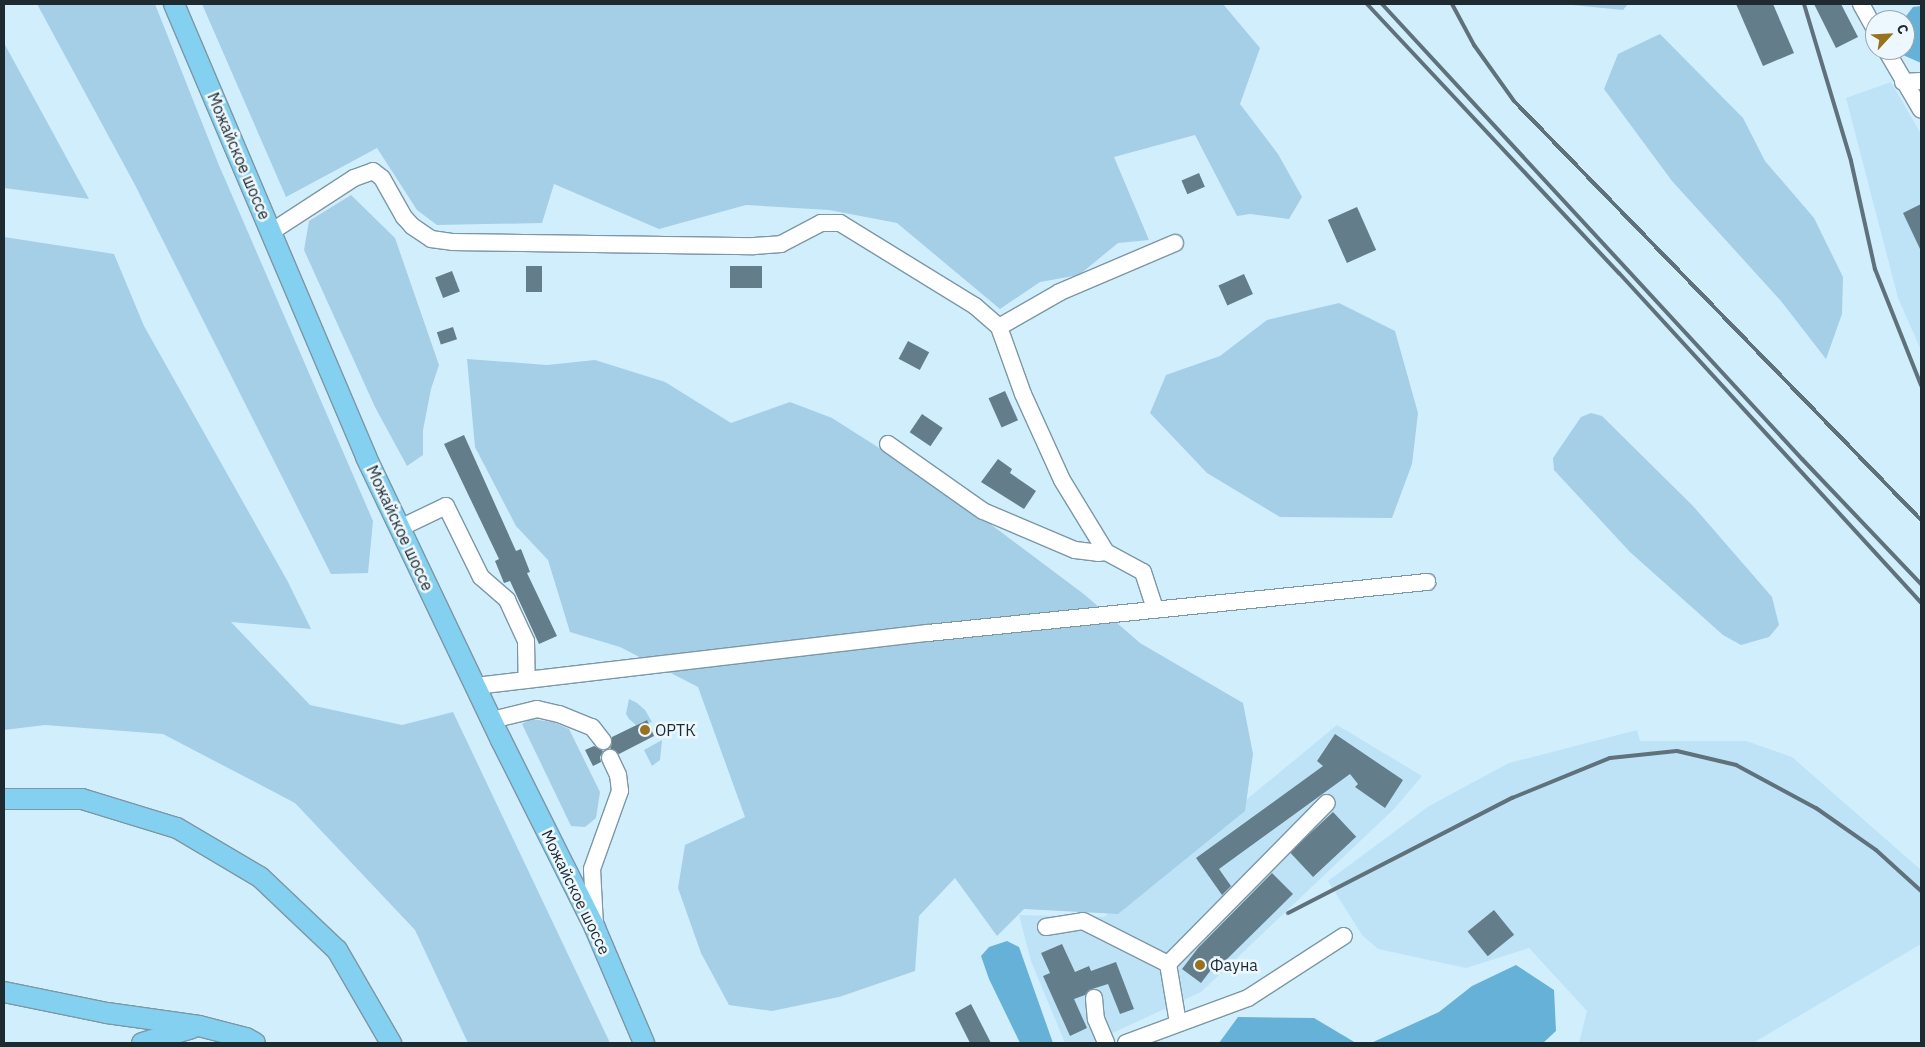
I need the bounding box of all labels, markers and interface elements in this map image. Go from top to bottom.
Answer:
north arrow [1865,10,1915,60]
text: С [1893,21,1913,37]
street label: Можайское шоссе [204,90,274,222]
street label: Можайское шоссе [362,462,438,594]
place label: ОРТК [655,720,696,740]
marker: ОРТК [639,724,651,736]
street label: Можайское шоссе [537,827,615,957]
place label: Фауна [1210,955,1258,975]
marker: Фауна [1194,959,1206,971]

